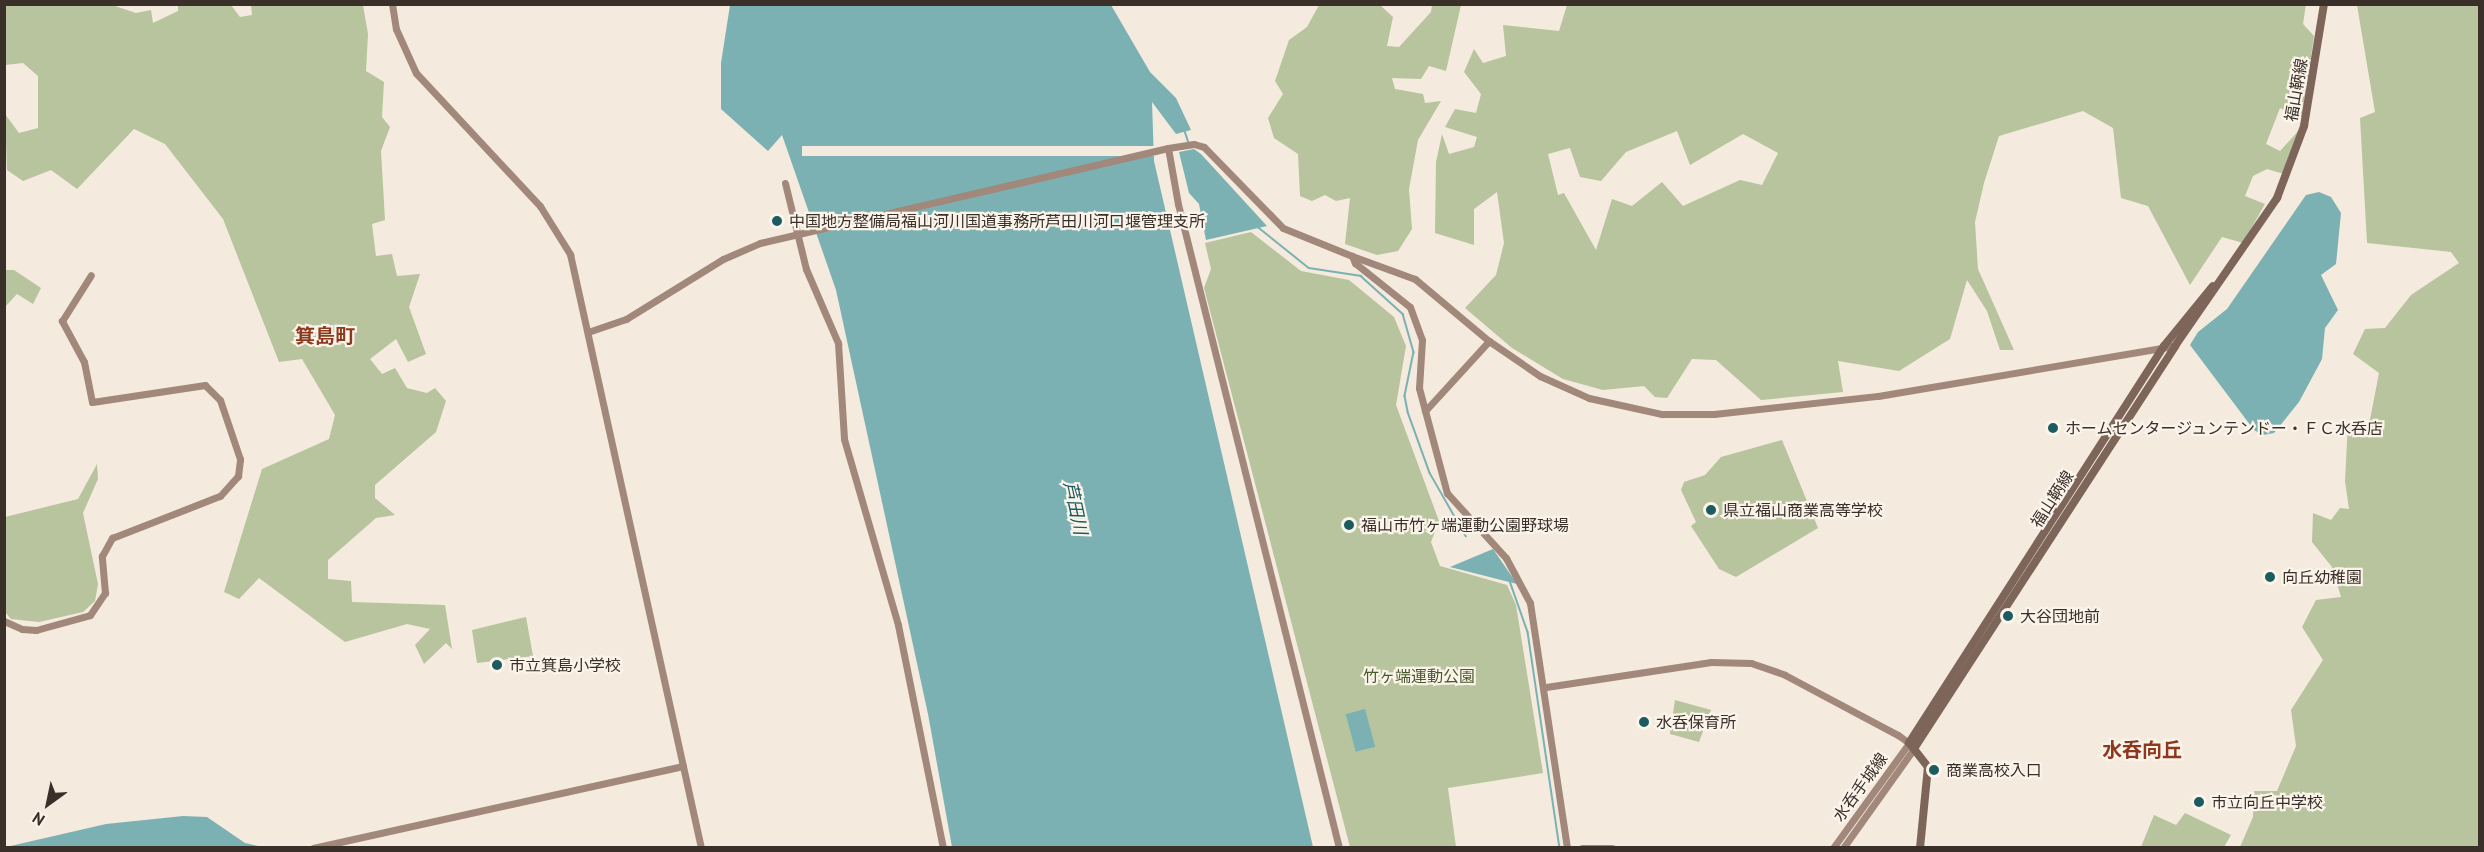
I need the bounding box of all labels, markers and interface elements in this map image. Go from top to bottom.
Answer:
street label: 福山鞆線 [2281,57,2311,123]
place label: 中国地方整備局福山河川国道事務所芦田川河口堰管理支所 [789,211,1205,231]
marker: 中国地方整備局福山河川国道事務所芦田川河口堰管理支所 [770,214,784,228]
district label: 箕島町 [295,324,355,348]
place label: ホームセンタージュンテンドー・ＦＣ水呑店 [2065,418,2385,438]
marker: ホームセンタージュンテンドー・ＦＣ水呑店 [2046,421,2060,435]
street label: 福山鞆線 [2027,467,2077,531]
water label: 芦田川 [1059,479,1091,537]
place label: 県立福山商業高等学校 [1723,500,1883,520]
marker: 県立福山商業高等学校 [1704,503,1718,517]
place label: 福山市竹ヶ端運動公園野球場 [1361,515,1569,535]
marker: 福山市竹ヶ端運動公園野球場 [1342,518,1356,532]
place label: 向丘幼稚園 [2282,567,2362,587]
marker: 向丘幼稚園 [2263,570,2277,584]
place label: 大谷団地前 [2020,606,2100,626]
marker: 大谷団地前 [2001,609,2015,623]
place label: 市立箕島小学校 [509,655,621,675]
marker: 市立箕島小学校 [490,658,504,672]
park label: 竹ヶ端運動公園 [1363,666,1475,686]
place label: 水呑保育所 [1656,712,1736,732]
marker: 水呑保育所 [1637,715,1651,729]
district label: 水呑向丘 [2102,738,2182,762]
street label: 水呑手城線 [1829,749,1891,825]
place label: 商業高校入口 [1946,760,2042,780]
marker: 商業高校入口 [1927,763,1941,777]
north arrow [18,774,78,834]
place label: 市立向丘中学校 [2211,792,2323,812]
marker: 市立向丘中学校 [2192,795,2206,809]
text: N [28,808,48,830]

